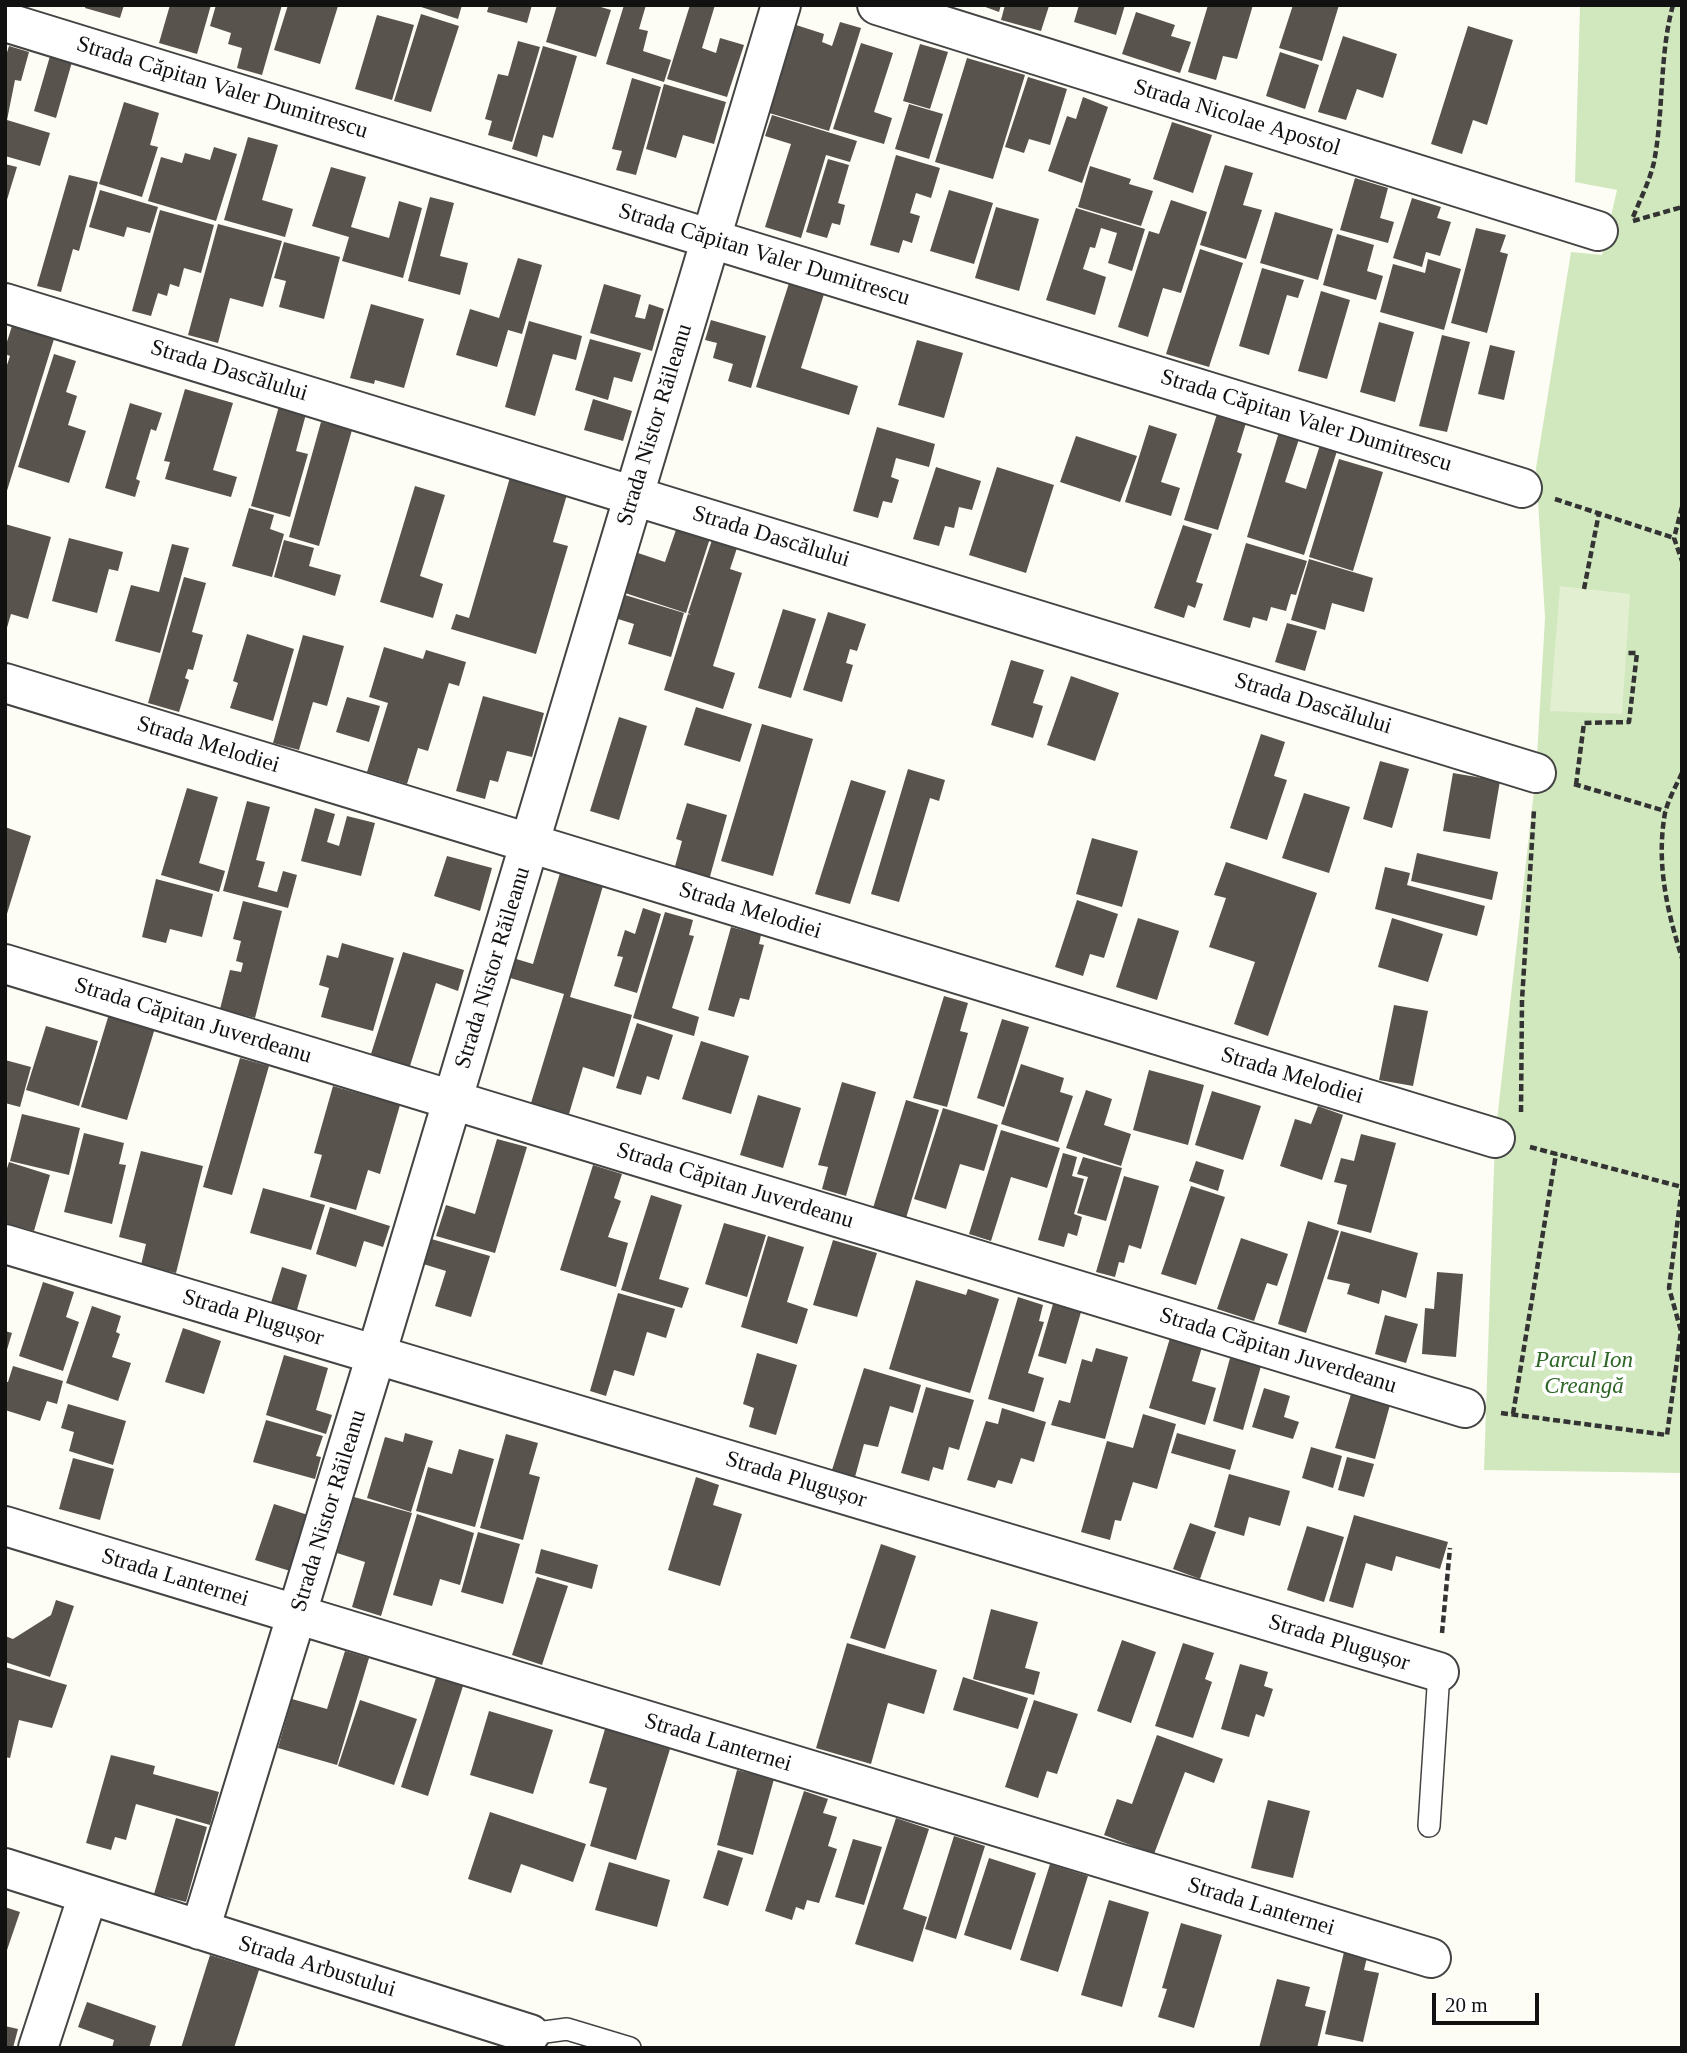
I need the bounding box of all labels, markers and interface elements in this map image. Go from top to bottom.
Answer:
street label: Strada Căpitan Valer Dumitrescu [73,30,371,146]
street label: Strada Nicolae Apostol [1130,73,1344,163]
street label: Strada Căpitan Valer Dumitrescu [615,197,913,313]
street label: Strada Nistor Răileanu [611,321,699,529]
street label: Strada Dascălului [147,334,311,408]
street label: Strada Căpitan Valer Dumitrescu [1157,363,1455,479]
street label: Strada Dascălului [689,500,853,574]
street label: Strada Dascălului [1231,667,1395,741]
street label: Strada Melodiei [133,710,283,780]
street label: Strada Nistor Răileanu [449,864,537,1072]
street label: Strada Melodiei [675,876,825,946]
street label: Strada Căpitan Juverdeanu [71,972,315,1070]
street label: Strada Melodiei [1217,1041,1367,1111]
street label: Strada Căpitan Juverdeanu [613,1137,857,1235]
street label: Strada Plugușor [179,1283,327,1353]
street label: Strada Căpitan Juverdeanu [1156,1302,1400,1400]
park label: Parcul Ion Creangă [1535,1347,1633,1401]
street label: Strada Nistor Răileanu [285,1407,373,1615]
street label: Strada Plugușor [722,1445,870,1515]
street label: Strada Lanternei [98,1542,252,1614]
street label: Strada Plugușor [1265,1608,1413,1678]
street label: Strada Lanternei [641,1707,795,1779]
street label: Strada Lanternei [1184,1871,1338,1943]
street label: Strada Arbustului [235,1930,399,2004]
scale bar [1435,1980,1542,2024]
text: 20 m [1445,1993,1488,2017]

